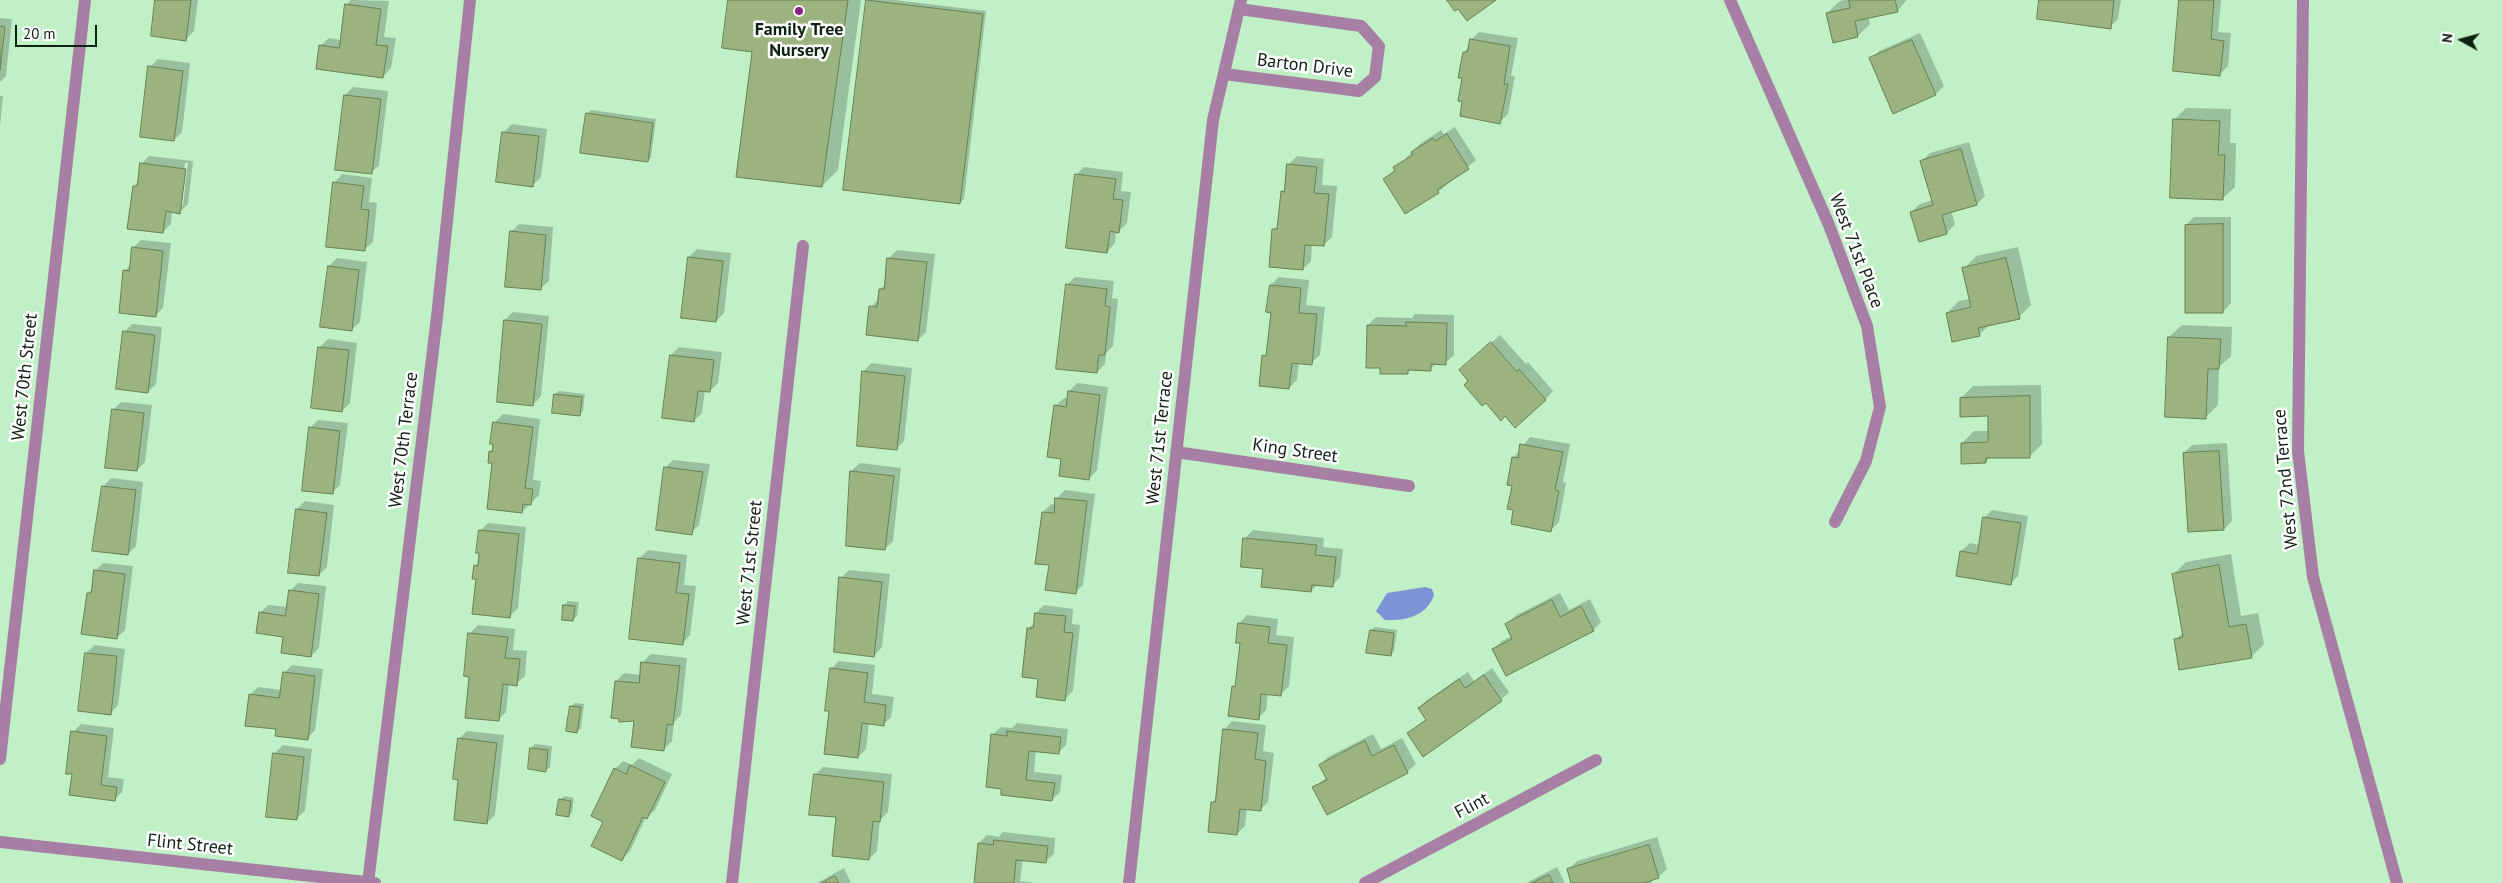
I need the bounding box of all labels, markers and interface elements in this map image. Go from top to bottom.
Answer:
marker: Family Tree Nursery [793,5,805,17]
scale bar [18,15,100,47]
north arrow [2437,15,2487,65]
place label: Family Tree Nursery [755,19,843,62]
text: 20 m [23,24,56,43]
text: N [2438,33,2457,44]
street label: Barton Drive [1256,49,1354,83]
street label: West 71st Place [1824,191,1888,311]
street label: West 70th Street [8,312,42,442]
street label: West 71st Terrace [1142,370,1178,506]
street label: West 70th Terrace [385,371,423,509]
street label: West 72nd Terrace [2269,408,2303,550]
street label: King Street [1251,434,1339,468]
street label: West 71st Street [733,499,767,627]
street label: Flint [1451,788,1493,824]
street label: Flint Street [146,830,234,860]

